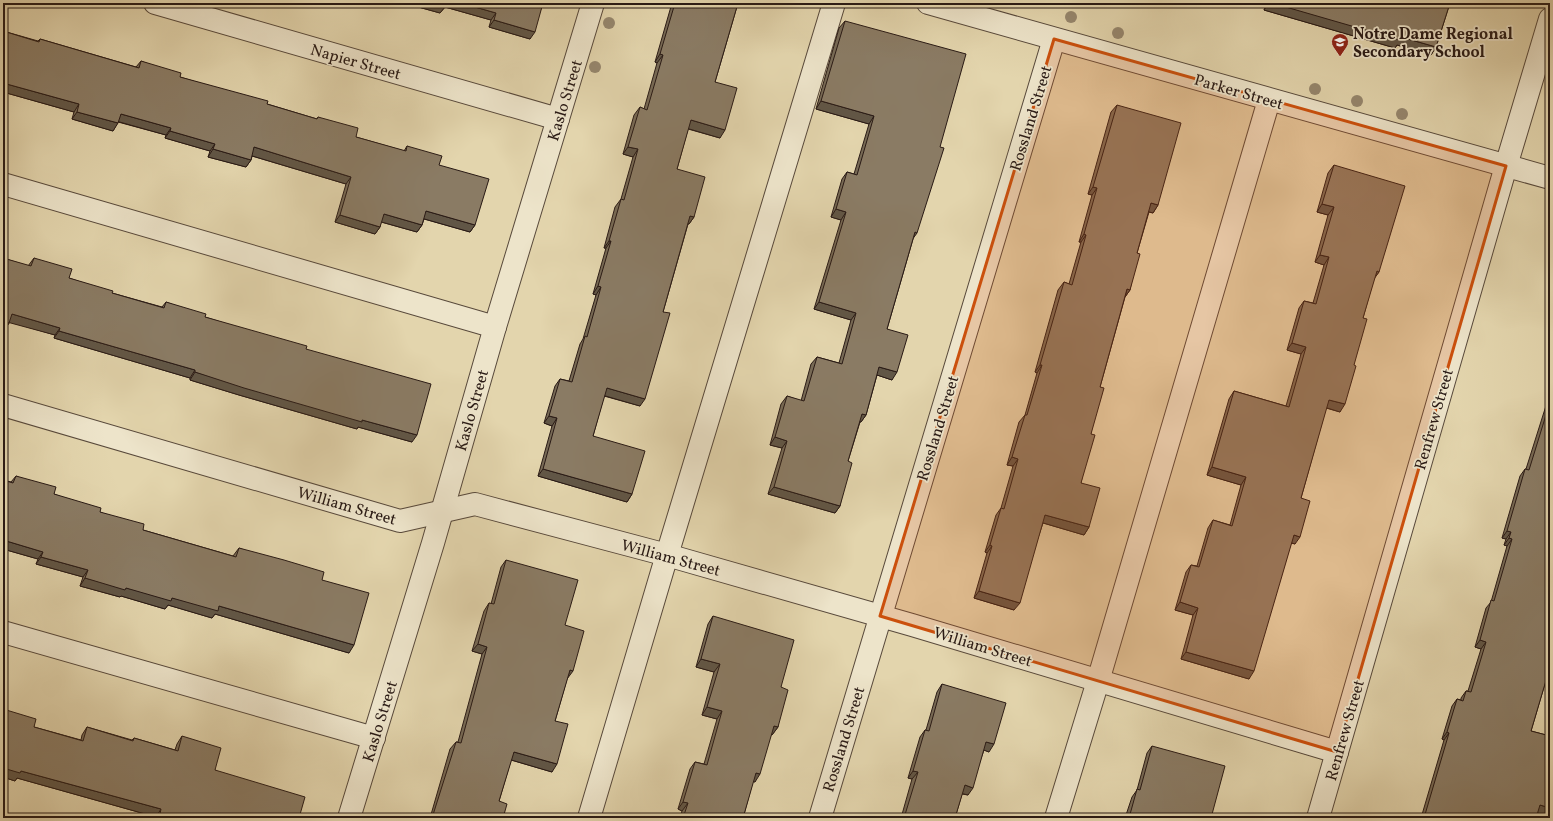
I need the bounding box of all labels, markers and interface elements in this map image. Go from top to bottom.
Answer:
place label: Notre Dame Regional Secondary School [1353,24,1513,64]
school or university icon: Notre Dame Regional Secondary School [1330,32,1350,57]
street label: Napier Street [308,39,404,86]
street label: Kaslo Street [543,57,589,144]
street label: Rossland Street [1005,63,1059,174]
street label: Parker Street [1191,70,1286,116]
street label: Renfrew Street [1410,366,1460,473]
street label: Kaslo Street [451,367,495,454]
street label: Rossland Street [912,373,966,484]
street label: William Street [294,482,399,532]
street label: William Street [618,535,723,583]
street label: William Street [930,622,1035,673]
street label: Renfrew Street [1321,677,1371,784]
street label: Kaslo Street [358,678,404,765]
street label: Rossland Street [818,684,872,795]

